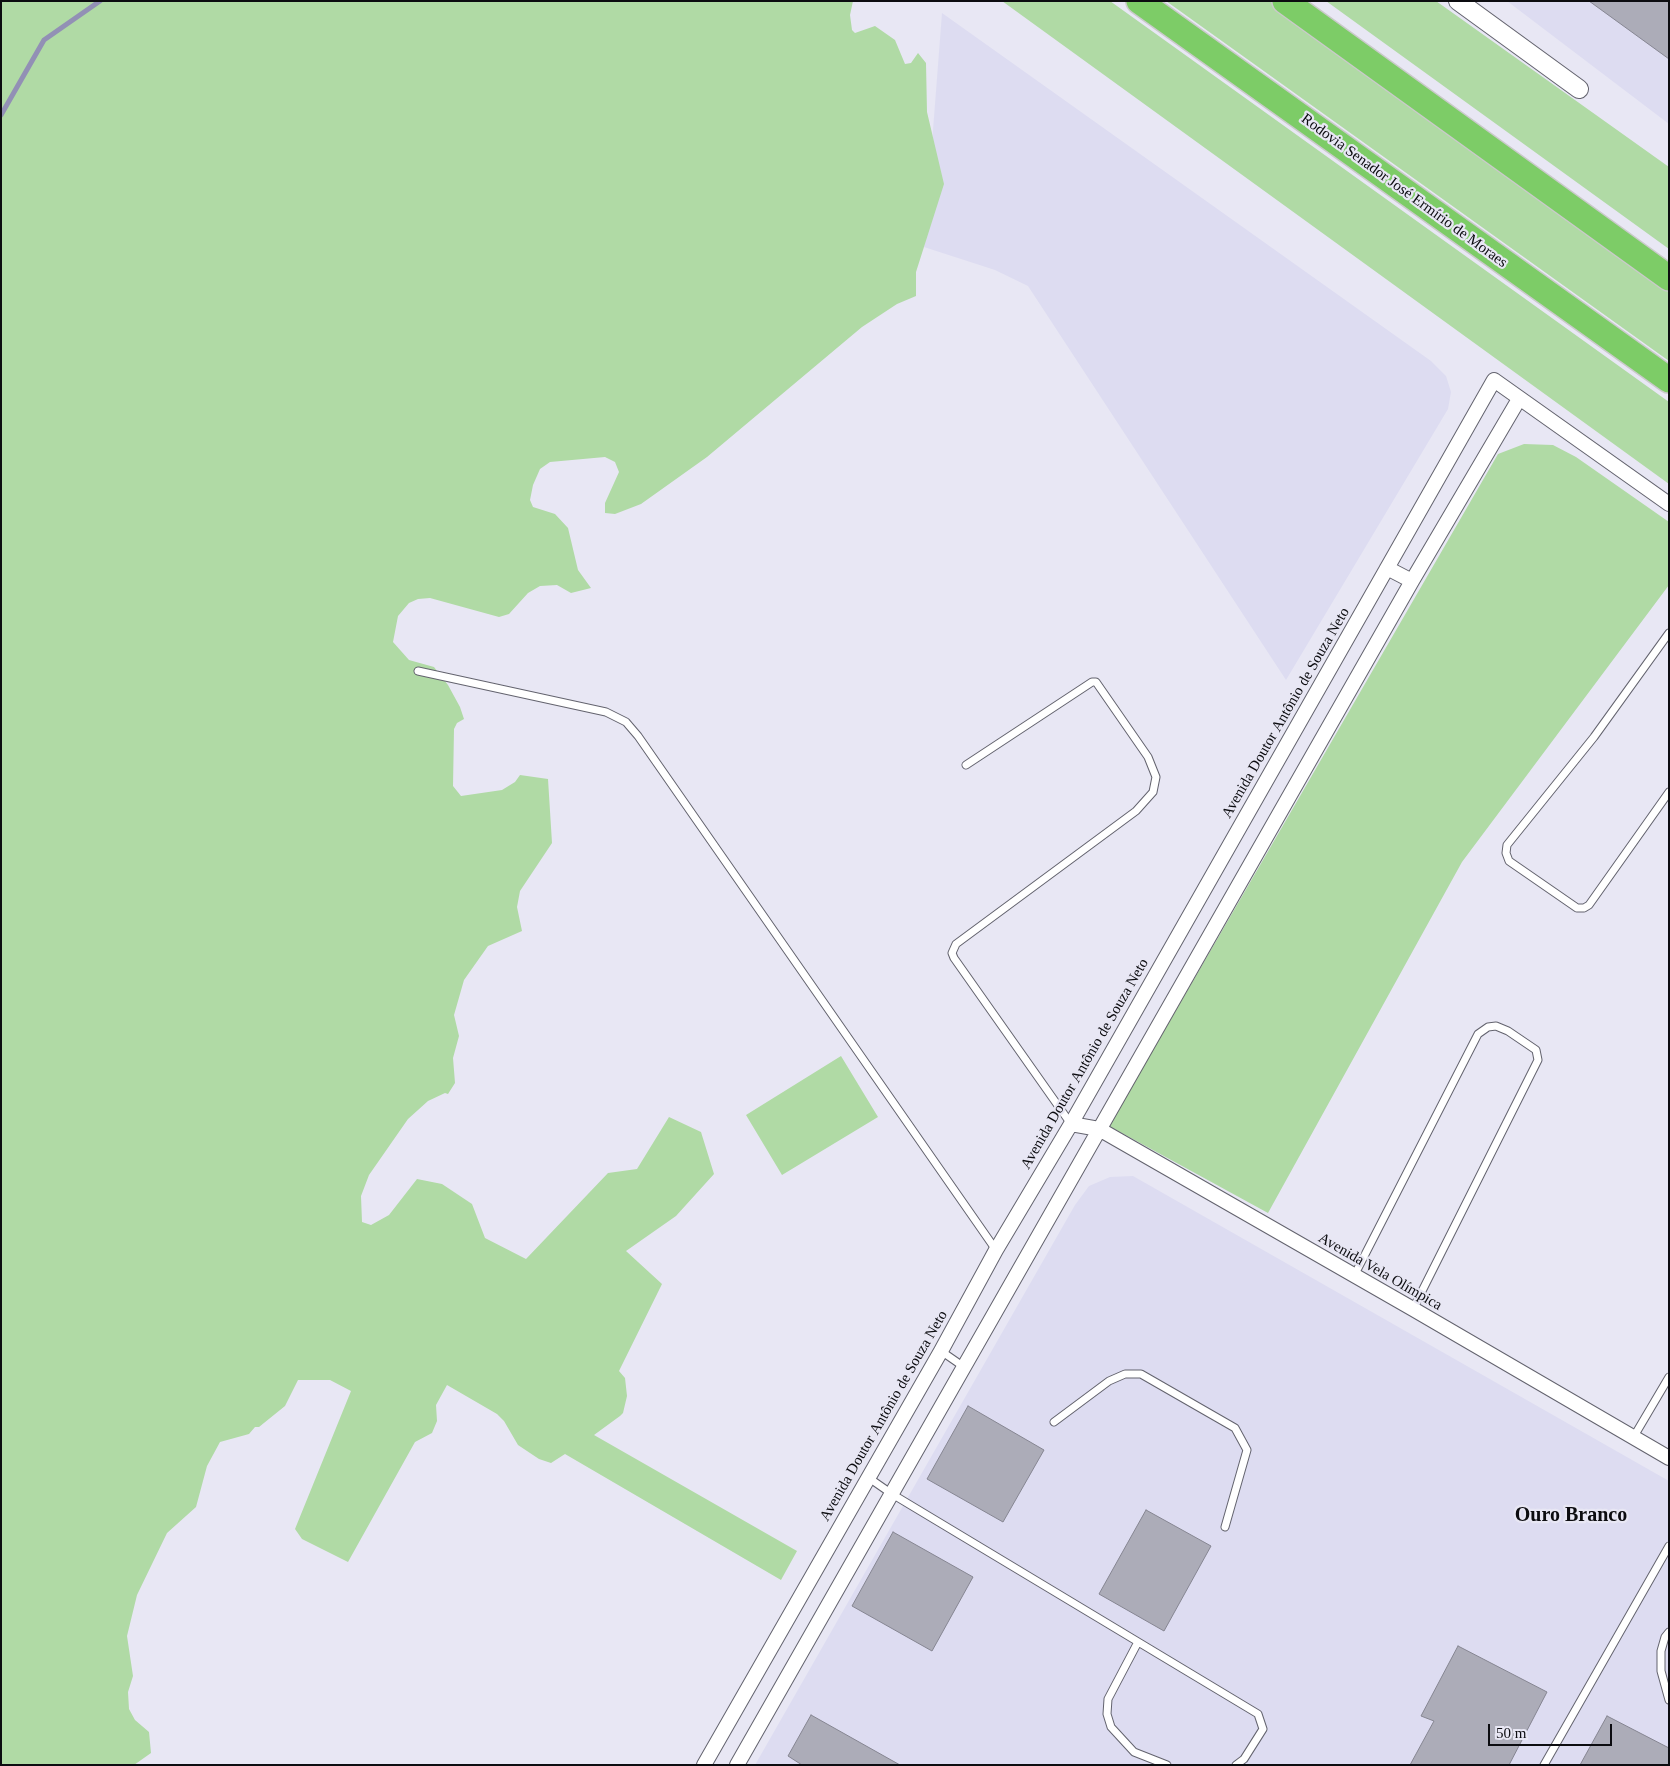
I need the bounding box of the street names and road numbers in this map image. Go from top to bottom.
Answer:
street label: Rodovia Senador José Ermírio de Moraes [1297,110,1511,272]
street label: Avenida Doutor Antônio de Souza Neto [1218,605,1354,821]
street label: Avenida Doutor Antônio de Souza Neto [1017,956,1153,1172]
street label: Avenida Vela Olímpica [1315,1229,1445,1315]
street label: Avenida Doutor Antônio de Souza Neto [816,1308,952,1524]

